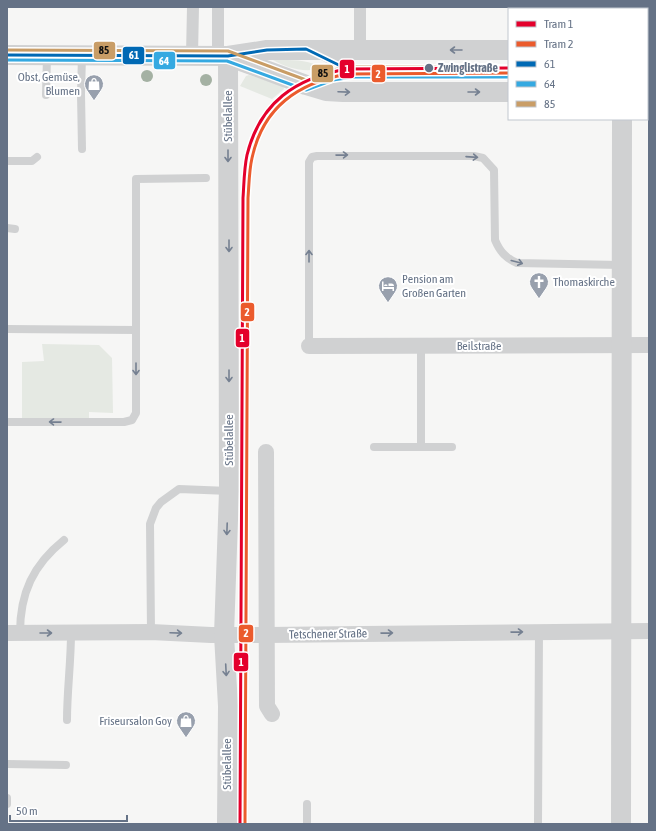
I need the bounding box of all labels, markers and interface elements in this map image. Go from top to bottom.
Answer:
legend [508,8,648,120]
text: Tram 1 [544,17,574,31]
text: Tram 2 [544,37,573,51]
line badge: 85 [93,41,116,60]
text: 85 [99,44,109,56]
line badge: 61 [122,46,145,65]
one-way arrow [450,46,463,54]
text: 61 [129,49,139,61]
line badge: 64 [153,51,176,70]
text: 64 [159,55,169,67]
text: 61 [544,57,556,71]
line badge: 1 [339,59,355,79]
place label: Zwinglistraße [438,61,498,75]
marker: Zwinglistraße [423,62,435,74]
text: 1 [344,63,350,75]
line badge: 85 [311,64,334,83]
line badge: 2 [371,64,386,83]
text: 85 [318,67,328,79]
text: 2 [375,68,381,80]
place label: Obst, Gemüse, Blumen [18,70,80,98]
shop icon: Obst, Gemüse, Blumen [83,73,105,101]
text: 64 [544,77,556,91]
one-way arrow [337,88,350,96]
one-way arrow [467,88,480,96]
street label: Stübelallee [221,90,235,142]
text: 85 [544,97,555,111]
one-way arrow [224,149,232,162]
one-way arrow [335,151,348,159]
one-way arrow [465,153,478,160]
one-way arrow [225,239,233,252]
one-way arrow [305,250,313,263]
one-way arrow [510,258,523,266]
church icon: Thomaskirche [528,271,550,299]
place label: Pension am Großen Garten [402,272,466,300]
hotel icon: Pension am Großen Garten [377,275,399,303]
place label: Thomaskirche [553,275,615,289]
line badge: 2 [240,302,255,322]
text: 2 [244,306,250,318]
line badge: 1 [235,328,250,348]
text: 1 [239,332,245,344]
street label: Beilstraße [457,339,501,353]
one-way arrow [132,362,140,375]
one-way arrow [225,369,233,382]
street label: Stübelallee [222,414,236,466]
one-way arrow [49,418,62,426]
one-way arrow [224,522,231,535]
line badge: 2 [238,624,254,643]
street label: Tetschener Straße [289,626,367,642]
text: 2 [243,627,249,639]
one-way arrow [510,628,523,636]
one-way arrow [39,629,52,637]
one-way arrow [169,629,182,637]
one-way arrow [380,629,393,637]
line badge: 1 [233,652,249,672]
text: 1 [238,656,244,668]
one-way arrow [222,663,230,676]
shop icon: Friseursalon Goy [175,710,197,738]
place label: Friseursalon Goy [99,714,172,728]
street label: Stübelallee [220,738,234,790]
scale bar [10,797,127,823]
text: 50 m [16,804,38,818]

